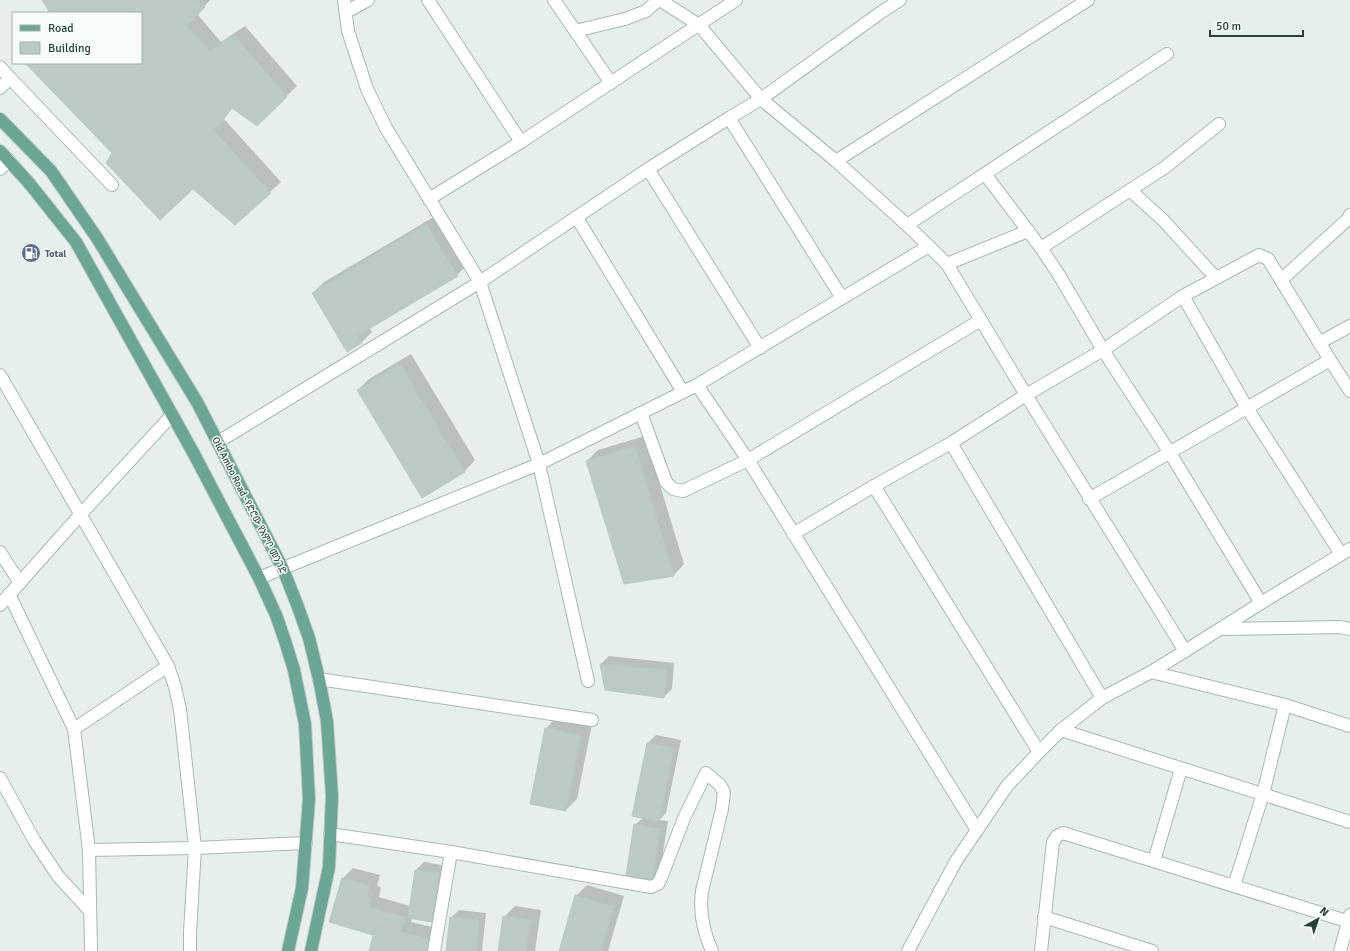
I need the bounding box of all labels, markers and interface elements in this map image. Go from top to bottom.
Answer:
legend [12,12,142,64]
scale bar [1210,12,1303,38]
text: 50 m [1216,19,1241,34]
text: Road [48,21,74,36]
text: Building [48,41,91,56]
fuel station icon: Total [20,242,42,264]
place label: Total [45,248,66,260]
street label: Old Ambo Road -የድሮው የአምቦ መንገድ [209,435,289,576]
north arrow [1298,899,1338,939]
text: N [1317,904,1331,919]

